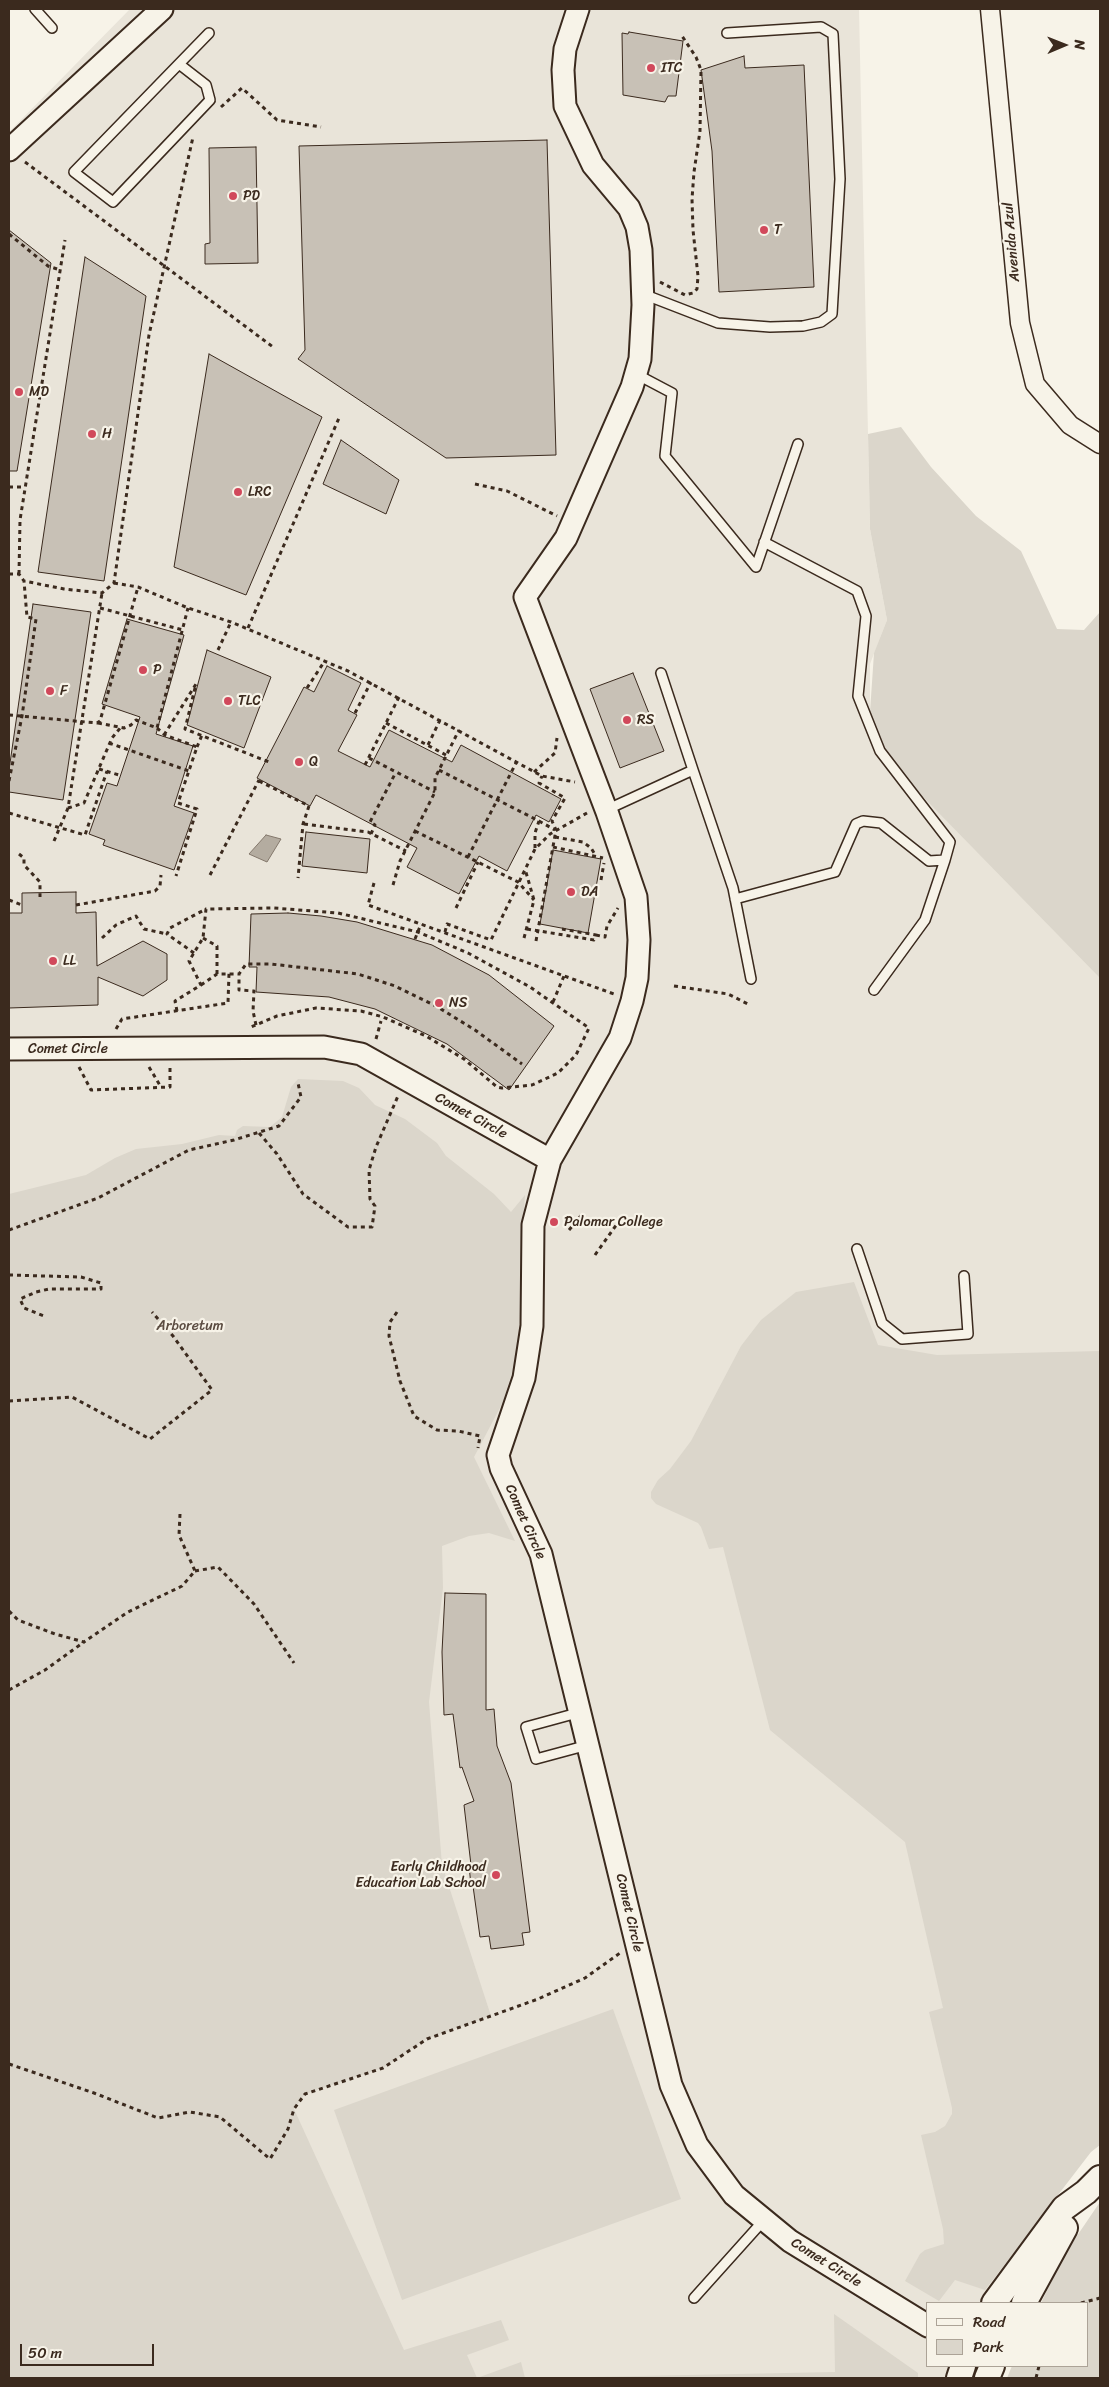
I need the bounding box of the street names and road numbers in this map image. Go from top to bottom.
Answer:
street label: Avenida Azul [1000,202,1024,282]
street label: Comet Circle [28,1041,108,1057]
street label: Comet Circle [432,1089,510,1143]
street label: Comet Circle [501,1482,549,1562]
street label: Comet Circle [612,1872,646,1954]
street label: Comet Circle [788,2235,864,2291]

